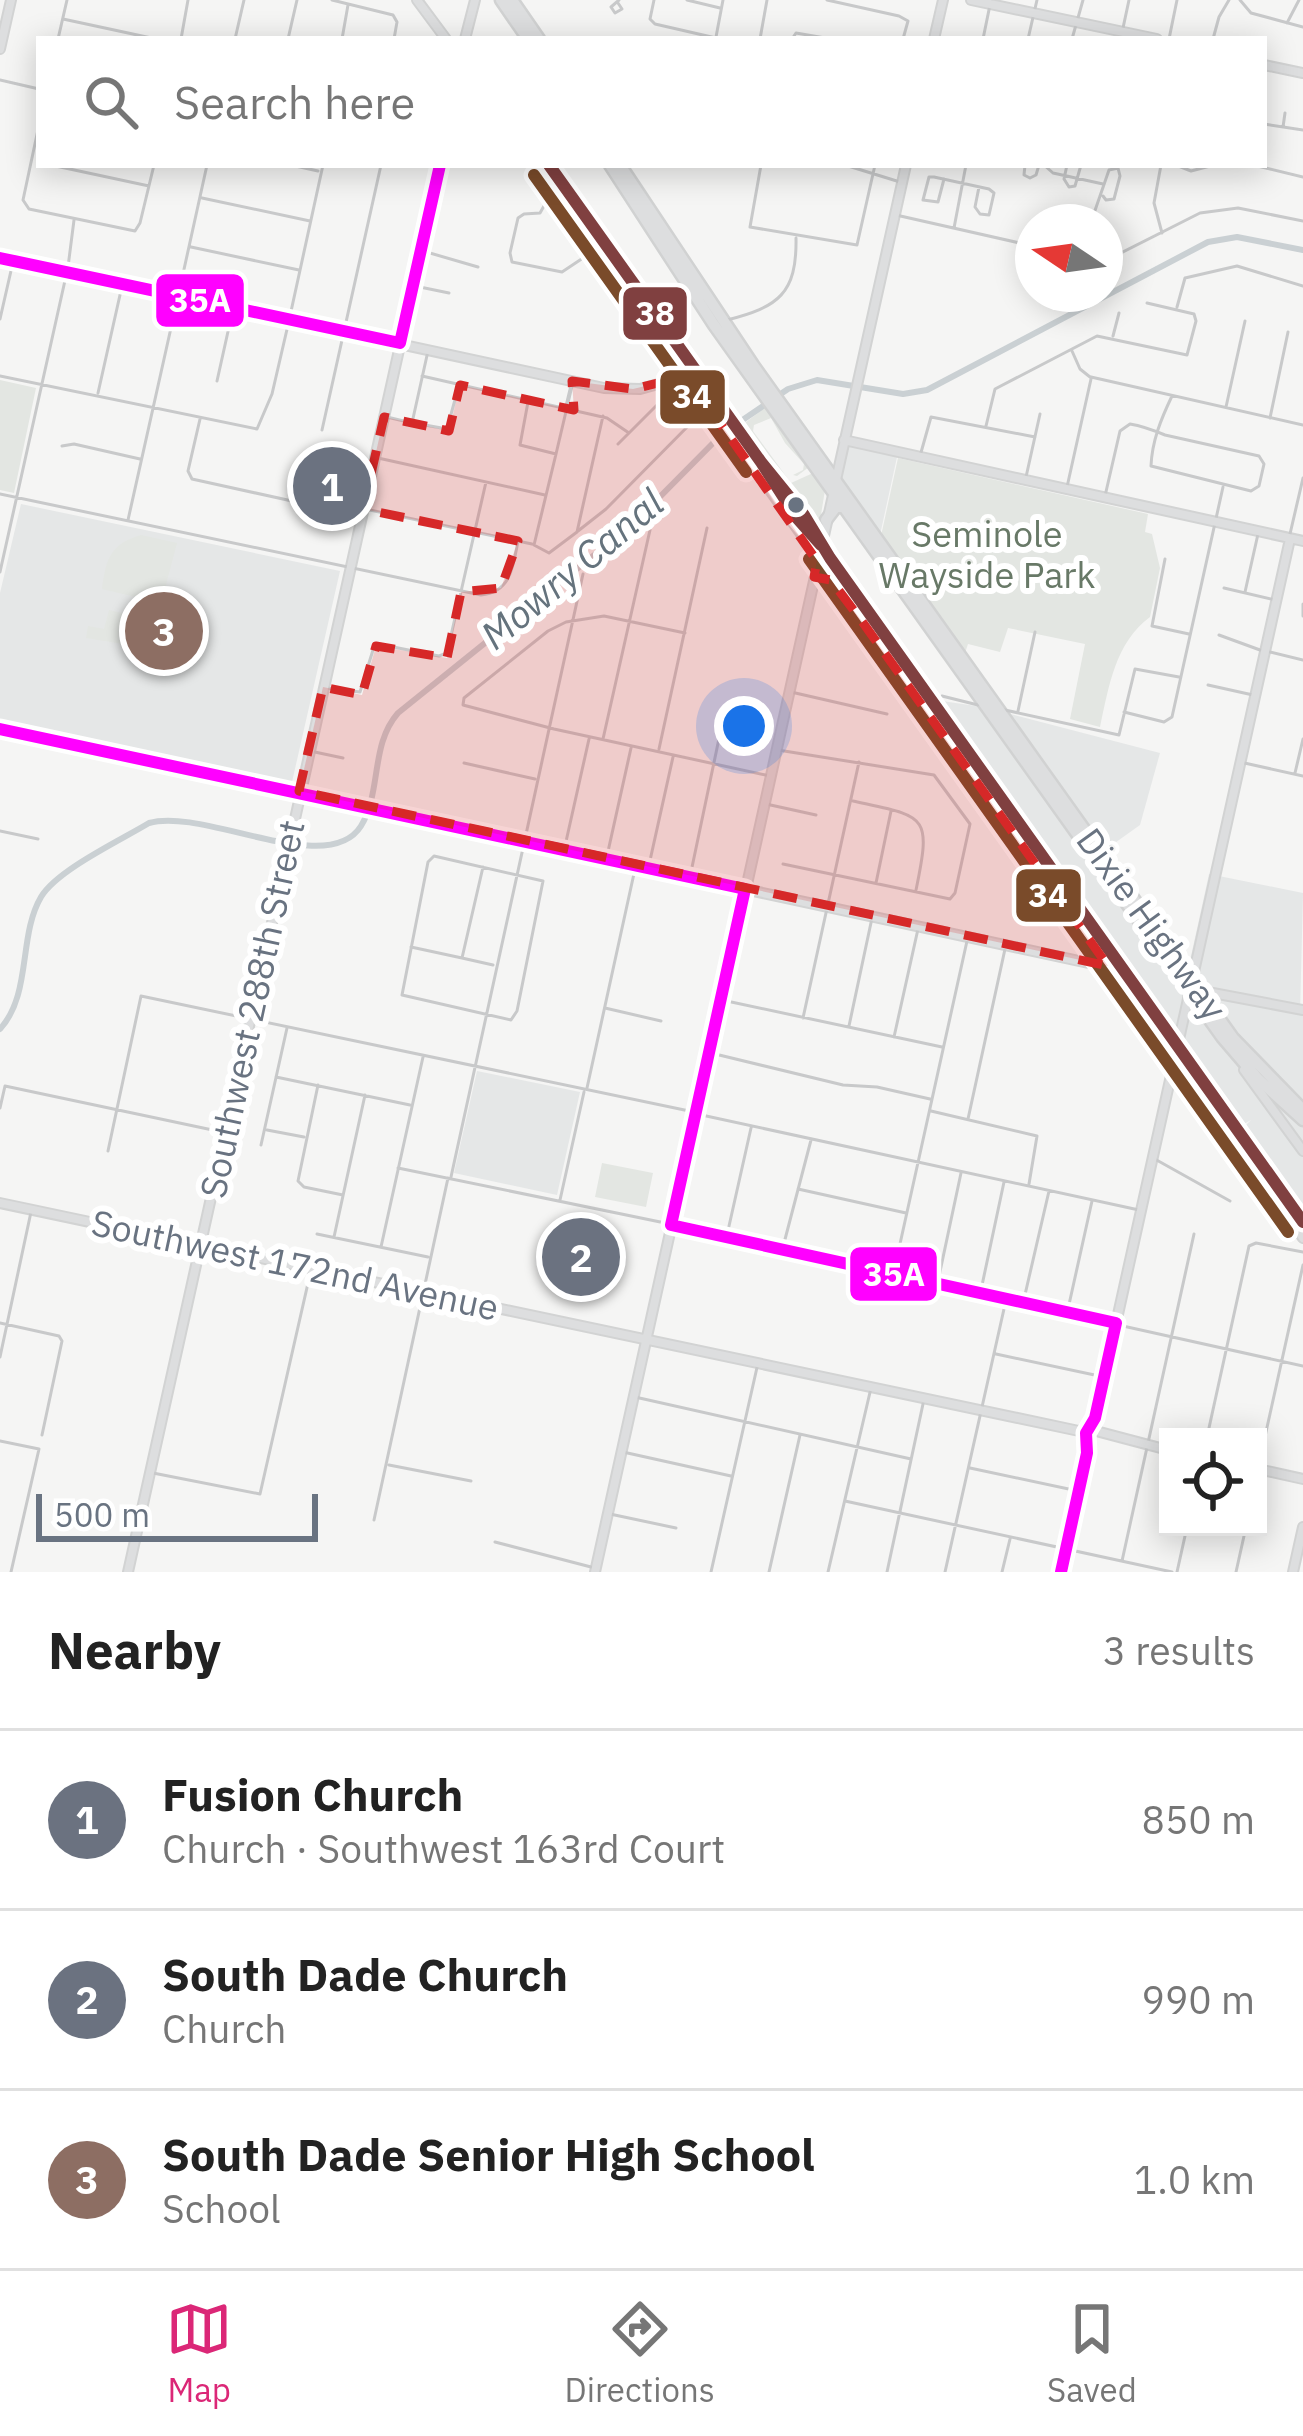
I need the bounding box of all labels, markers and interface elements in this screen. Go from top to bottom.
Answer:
search box [36,36,1267,168]
icon: search [78,69,144,135]
text: Search here [174,73,415,131]
north arrow [1015,204,1123,312]
line badge: 35A [154,272,246,329]
text: 35A [169,278,231,321]
line badge: 38 [621,285,689,342]
text: 38 [635,291,675,334]
line badge: 34 [658,368,727,426]
text: 34 [672,374,712,417]
pin: 1 [293,441,371,531]
water label: Mowry Canal [470,477,674,660]
unlabelled marker [785,494,807,516]
park label: Seminole Wayside Park [878,510,1096,598]
pin: 3 [125,586,203,676]
your location [714,696,774,756]
street label: Southwest 288th Street [188,816,315,1202]
street label: Dixie Highway [1067,818,1238,1029]
line badge: 34 [1014,867,1083,924]
text: 34 [1028,873,1068,916]
street label: Southwest 172nd Avenue [87,1198,503,1331]
pin: 2 [542,1212,620,1302]
line badge: 35A [848,1245,939,1303]
text: 35A [863,1252,925,1295]
map controls [1159,1428,1267,1536]
button: locate [1159,1428,1267,1536]
scale bar [36,1488,318,1541]
text: 500 m [54,1493,150,1536]
text: Nearby [48,1617,221,1683]
text: 3 results [1103,1625,1255,1676]
text: Fusion Church [162,1765,463,1823]
text: 1 [75,1794,99,1845]
text: 850 m [1142,1794,1255,1845]
text: Church · Southwest 163rd Court [162,1823,725,1874]
text: South Dade Church [162,1945,568,2003]
text: 2 [75,1974,99,2025]
text: 990 m [1142,1974,1255,2025]
text: Church [162,2003,286,2054]
text: South Dade Senior High School [162,2125,815,2183]
text: 3 [75,2154,99,2205]
text: 1.0 km [1134,2154,1255,2205]
text: School [162,2183,281,2234]
tab: Map [166,2296,232,2411]
tab: Directions [565,2296,715,2411]
tab: Saved [1047,2296,1137,2411]

